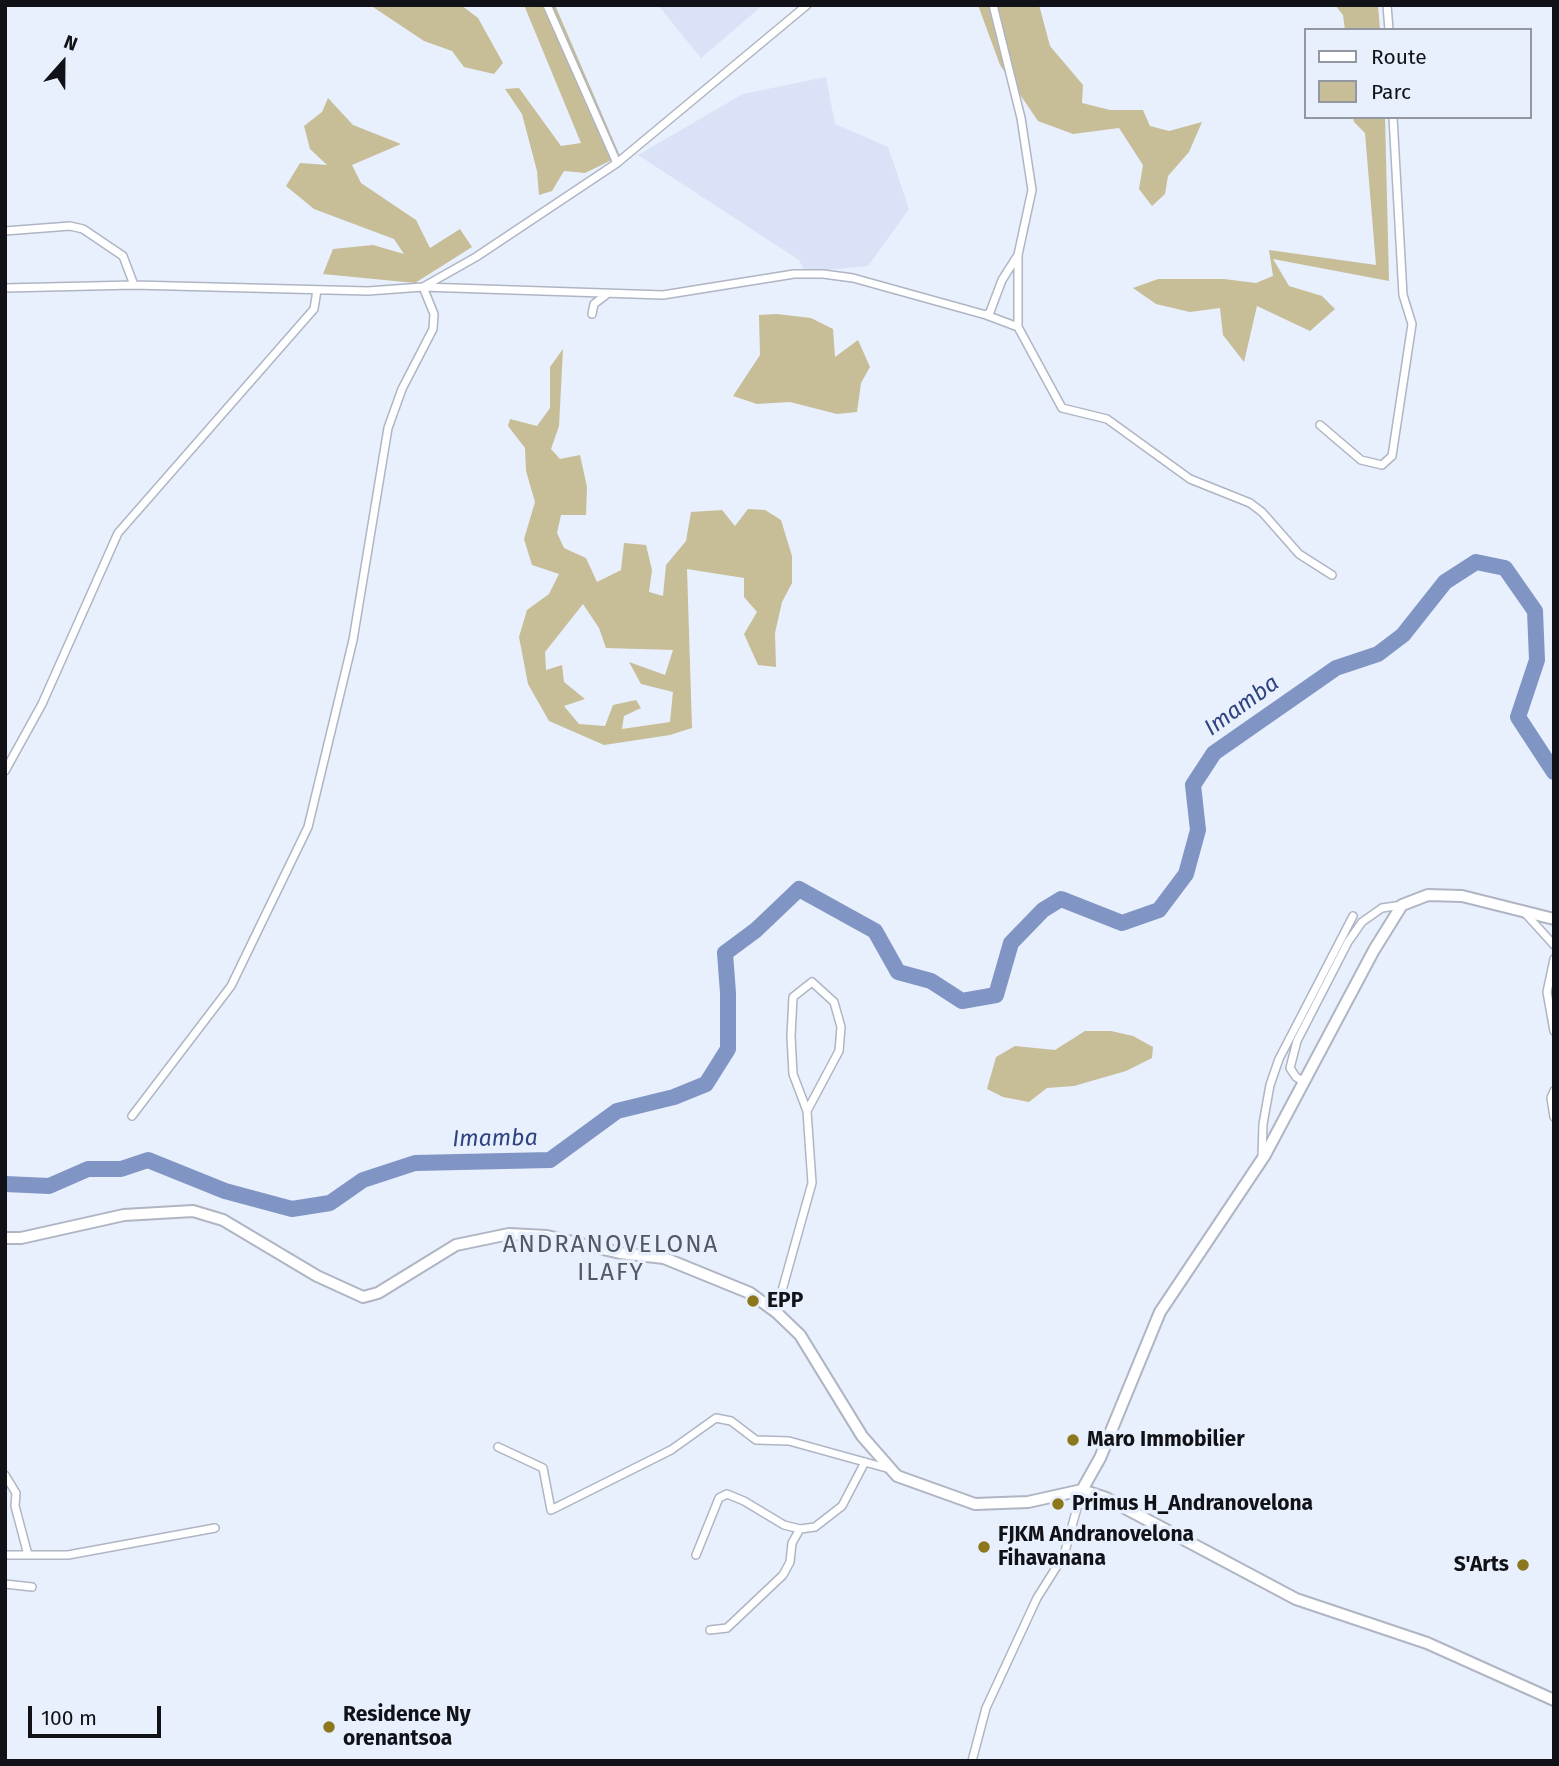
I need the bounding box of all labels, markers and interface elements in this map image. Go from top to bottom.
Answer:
north arrow [28,28,98,98]
legend [1304,28,1531,119]
text: N [61,30,81,56]
text: Route [1371,44,1427,70]
text: Parc [1371,79,1411,105]
water label: Imamba [1199,670,1285,742]
water label: Imamba [452,1124,538,1154]
district label: ANDRANOVELONA ILAFY [504,1231,718,1287]
place label: EPP [767,1288,803,1314]
marker: EPP [745,1293,761,1309]
place label: Maro Immobilier [1087,1427,1245,1453]
marker: Maro Immobilier [1065,1432,1081,1448]
place label: Primus H_Andranovelona [1072,1491,1313,1517]
marker: Primus H_Andranovelona [1050,1496,1066,1512]
place label: FJKM Andranovelona Fihavanana [998,1522,1194,1572]
marker: FJKM Andranovelona Fihavanana [976,1539,992,1555]
place label: S'Arts [1454,1552,1509,1578]
marker: S'Arts [1515,1557,1531,1573]
scale bar [32,1692,164,1736]
place label: Residence Ny orenantsoa [343,1702,471,1752]
text: 100 m [41,1705,97,1731]
marker: Residence Ny orenantsoa [321,1719,337,1735]

